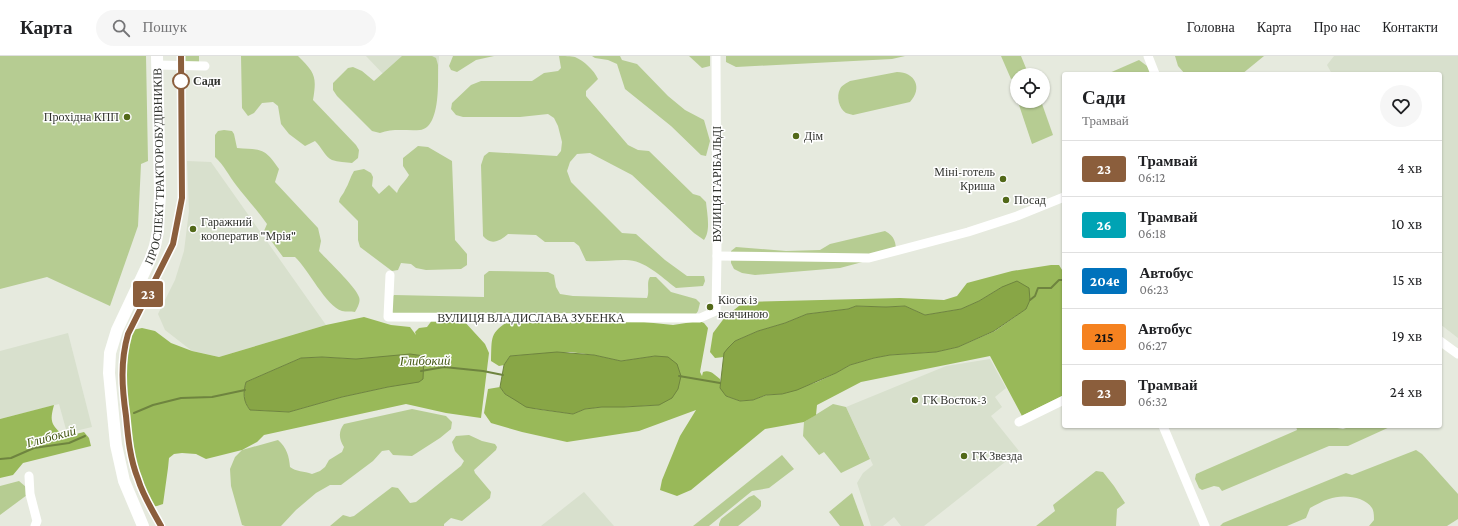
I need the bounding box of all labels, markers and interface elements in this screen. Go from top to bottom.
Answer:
search box [96,10,376,46]
text: Карта [20,17,72,38]
icon: search [110,17,132,39]
text: Пошук [142,19,187,35]
text: Головна [1187,19,1235,35]
text: Карта [1257,19,1291,35]
text: Про нас [1313,19,1360,35]
text: Контакти [1382,19,1438,35]
street label: ПРОСПЕКТ ТРАКТОРОБУДІВНИКІВ [142,68,167,267]
map controls [1010,68,1050,108]
button: locate [1010,68,1050,108]
marker: Сади [172,72,190,90]
place label: Сади [193,74,221,88]
button: heart [1380,85,1422,127]
text: Сади [1082,87,1126,108]
place label: Прохідна КПП [44,110,119,124]
marker: Прохідна КПП [122,112,132,122]
text: Трамвай [1082,113,1129,128]
street label: ВУЛИЦЯ ГАРІБАЛЬДІ [710,126,724,242]
place label: Дім [804,129,824,143]
marker: Дім [791,131,801,141]
text: Трамвай [1138,153,1198,169]
text: 4 хв [1397,160,1422,176]
text: 23 [1097,161,1111,177]
place label: Міні-готель Криша [934,165,996,193]
text: 06:12 [1138,170,1165,185]
marker: Міні-готель Криша [998,174,1008,184]
place label: Посад [1014,193,1046,207]
marker: Посад [1001,195,1011,205]
text: Трамвай [1138,209,1198,225]
place label: Гаражний кооператив "Мрія" [201,215,296,243]
text: 10 хв [1391,216,1422,232]
text: 26 [1097,217,1111,233]
marker: Гаражний кооператив "Мрія" [188,224,198,234]
text: 06:18 [1138,226,1166,241]
text: Автобус [1139,265,1193,281]
text: 15 хв [1393,272,1422,288]
text: 204е [1090,273,1119,289]
line badge: 23 [130,281,166,307]
text: 06:23 [1139,282,1169,297]
text: 23 [141,286,155,302]
place label: Кіоск із всячиною [718,293,768,321]
marker: Кіоск із всячиною [705,302,715,312]
street label: ВУЛИЦЯ ВЛАДИСЛАВА ЗУБЕНКА [437,311,625,325]
text: Автобус [1138,321,1192,337]
text: 19 хв [1392,328,1422,344]
text: 215 [1094,329,1114,345]
text: 06:27 [1138,338,1167,353]
water label: Глибокий [398,353,451,368]
text: Трамвай [1138,377,1198,393]
text: 24 хв [1390,384,1422,400]
text: 23 [1097,385,1111,401]
place label: ГК Восток-3 [923,393,987,407]
text: 06:32 [1138,394,1167,409]
marker: ГК Восток-3 [910,395,920,405]
water label: Глибокий [24,423,78,451]
place label: ГК Звезда [972,449,1023,463]
marker: ГК Звезда [959,451,969,461]

